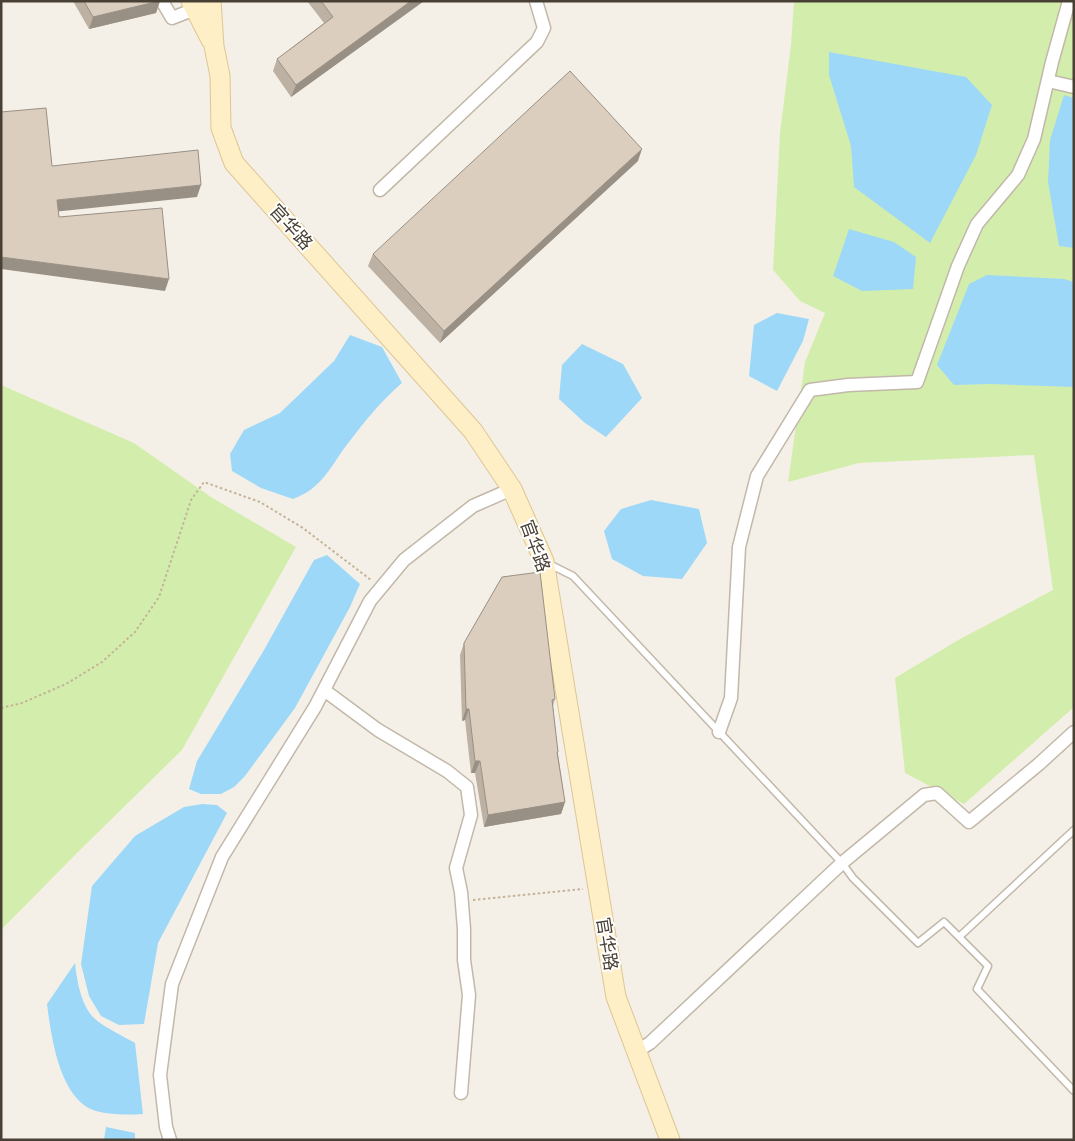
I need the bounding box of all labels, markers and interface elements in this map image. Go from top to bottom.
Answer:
street label: 官华路 [265,200,317,254]
street label: 官华路 [515,517,555,575]
street label: 官华路 [592,916,622,972]

